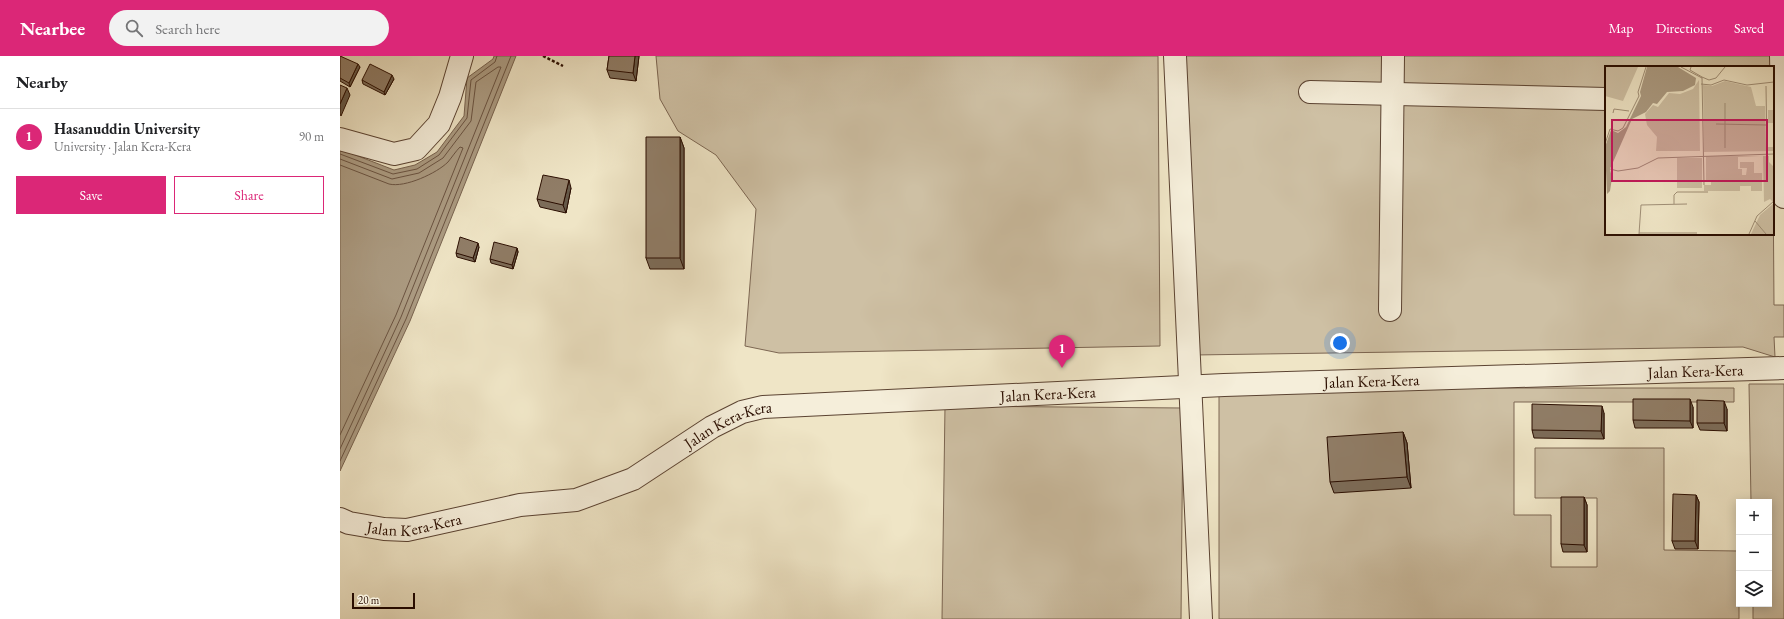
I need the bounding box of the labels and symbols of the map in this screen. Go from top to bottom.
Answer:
inset map [1605,66,1774,235]
your location [1330,333,1350,353]
pin: 1 [1049,335,1075,368]
street label: Jalan Kera-Kera [1645,359,1744,383]
street label: Jalan Kera-Kera [1321,369,1420,393]
street label: Jalan Kera-Kera [997,381,1097,406]
street label: Jalan Kera-Kera [678,396,773,454]
street label: Jalan Kera-Kera [363,508,464,541]
scale bar [352,591,415,610]

